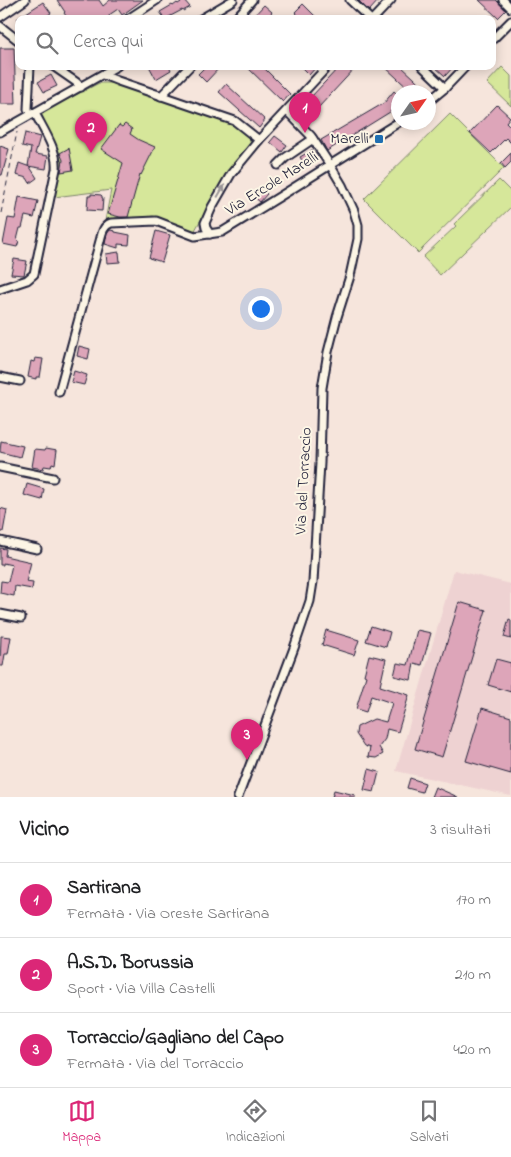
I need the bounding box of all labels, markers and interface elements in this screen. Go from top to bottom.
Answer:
search box [15,15,496,70]
icon: search [33,29,61,57]
text: Cerca qui [73,29,143,56]
north arrow [391,85,436,130]
pin: 1 [289,92,321,133]
pin: 2 [75,112,107,153]
place label: Marelli [330,127,369,151]
marker: Marelli [373,133,385,145]
street label: Via Ercole Marelli [220,146,323,223]
one-way arrow [217,184,226,197]
your location [248,296,274,322]
street label: Via del Torraccio [289,427,319,536]
pin: 3 [231,719,263,760]
text: Vicino [20,815,69,845]
text: 3 risultati [430,818,491,842]
text: Sartirana [67,875,141,902]
text: 1 [33,888,39,912]
text: 170 m [456,888,491,912]
text: Fermata · Via Oreste Sartirana [67,902,269,926]
text: A.S.D. Borussia [67,950,194,977]
text: 2 [32,963,40,987]
text: 210 m [455,963,491,987]
text: Sport · Via Villa Castelli [67,977,215,1001]
text: Torraccio/Gagliano del Capo [67,1025,284,1052]
text: 3 [33,1038,39,1062]
text: 420 m [453,1038,491,1062]
text: Fermata · Via del Torraccio [67,1052,243,1076]
tab: Mappa [62,1097,101,1148]
tab: Indicazioni [226,1097,285,1148]
tab: Salvati [410,1097,449,1148]

